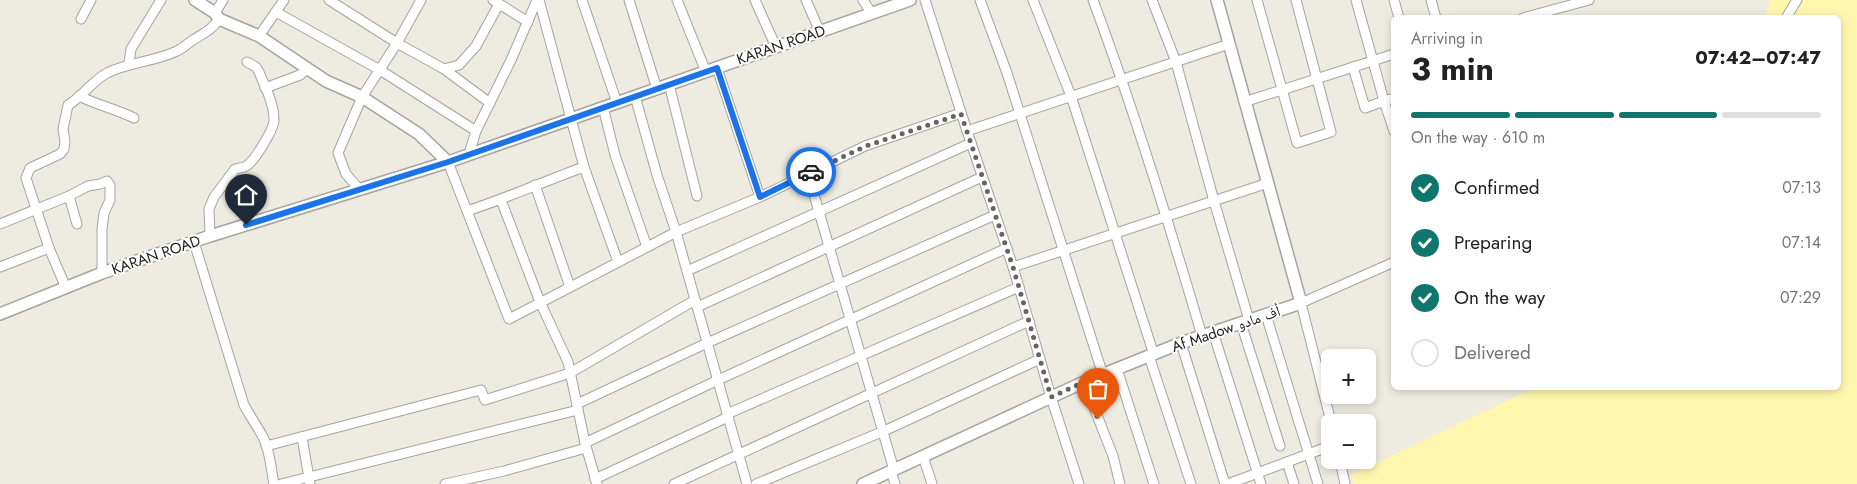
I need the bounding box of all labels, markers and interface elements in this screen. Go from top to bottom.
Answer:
street label: KARAN ROAD [734,20,828,70]
text: Arriving in [1411,27,1483,50]
text: 07:42–07:47 [1695,44,1821,71]
text: 3 min [1411,46,1494,92]
text: On the way · 610 m [1411,126,1545,149]
courier [786,147,836,197]
icon: car [797,158,825,186]
pin [225,174,267,225]
icon: check [1411,174,1439,202]
text: Confirmed [1454,174,1540,201]
text: 07:13 [1782,176,1821,199]
icon: home [232,181,260,209]
icon: check [1411,229,1439,257]
text: Preparing [1454,229,1532,256]
street label: KARAN ROAD [109,230,203,280]
text: 07:14 [1782,231,1821,254]
icon: check [1411,284,1439,312]
text: On the way [1454,284,1545,311]
text: 07:29 [1780,286,1821,309]
street label: Af Madow أف مادو [1169,300,1284,358]
text: Delivered [1454,339,1531,366]
map controls [1321,349,1376,469]
button: + [1321,349,1376,404]
pin [1077,368,1119,419]
icon: bag [1084,375,1112,403]
button: − [1321,414,1376,469]

